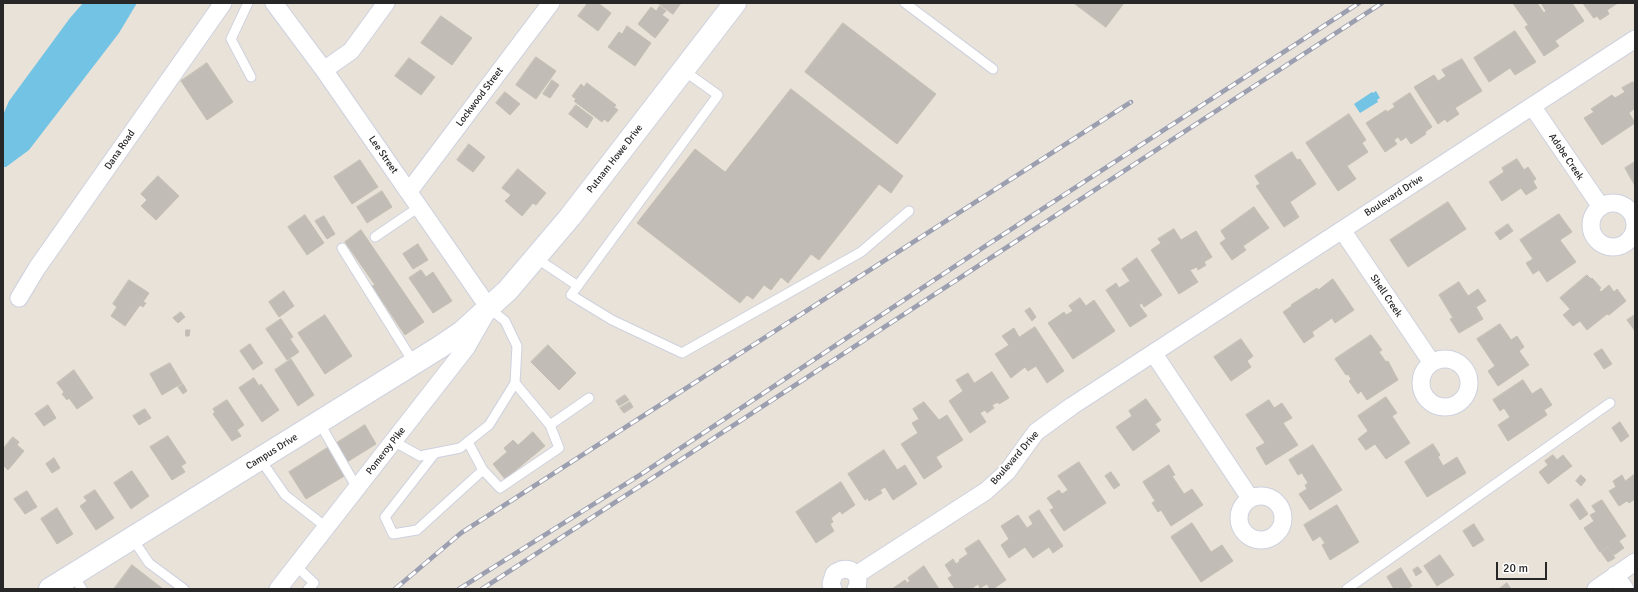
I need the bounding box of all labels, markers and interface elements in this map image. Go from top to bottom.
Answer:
street label: Lockwood Street [454,65,506,129]
street label: Putnam Howe Drive [585,122,645,196]
street label: Dana Road [102,128,138,172]
street label: Adobe Creek [1546,131,1586,183]
street label: Lee Street [366,134,400,176]
street label: Boulevard Drive [1362,173,1426,219]
street label: Shell Creek [1367,273,1405,319]
street label: Pomeroy Pike [364,425,408,477]
street label: Boulevard Drive [988,429,1042,487]
street label: Campus Drive [244,431,300,473]
scale bar [1498,554,1549,580]
text: 20 m [1503,561,1528,576]

